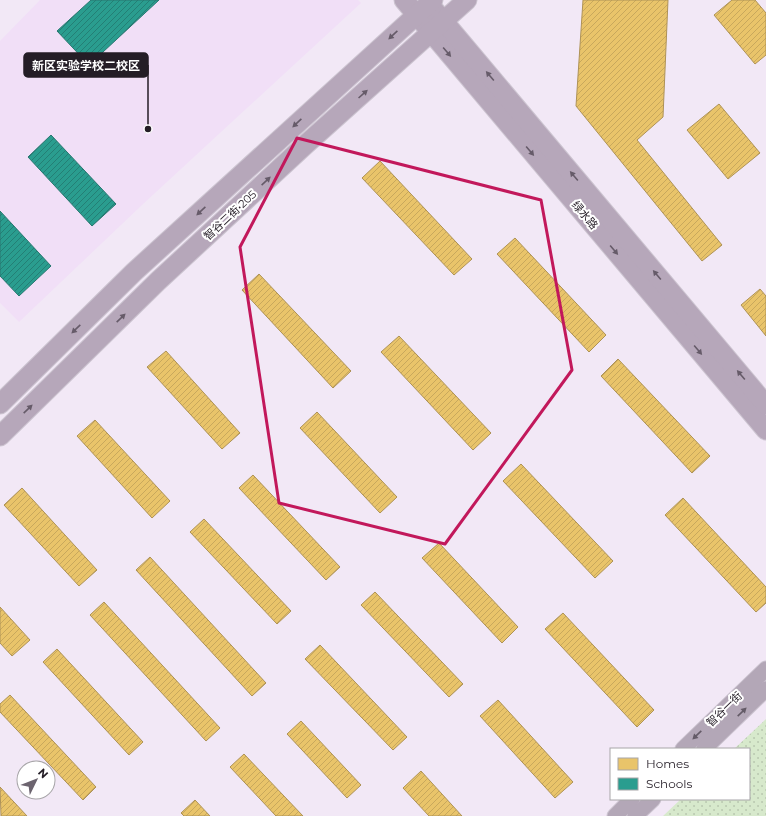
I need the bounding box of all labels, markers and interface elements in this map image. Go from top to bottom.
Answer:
one-way arrow [388,30,398,40]
one-way arrow [442,46,451,57]
callout: 新区实验学校二校区 [24,53,148,77]
text: 新区实验学校二校区 [32,58,140,73]
one-way arrow [486,71,495,81]
one-way arrow [357,89,368,98]
one-way arrow [292,118,302,128]
one-way arrow [526,146,535,156]
one-way arrow [569,170,578,181]
one-way arrow [262,177,271,186]
street label: 智谷二街•205 [201,187,259,243]
street label: 绿水路 [569,198,601,232]
one-way arrow [197,206,206,215]
one-way arrow [610,245,619,256]
one-way arrow [653,270,662,281]
one-way arrow [116,313,126,323]
one-way arrow [71,324,81,334]
one-way arrow [694,344,703,355]
one-way arrow [736,370,745,380]
one-way arrow [23,404,33,414]
street label: 智谷一街 [703,689,745,729]
one-way arrow [737,707,747,717]
one-way arrow [692,730,702,740]
legend [610,748,750,800]
text: Homes [646,756,689,771]
north arrow [16,760,56,800]
text: N [35,765,51,781]
text: Schools [646,776,692,791]

